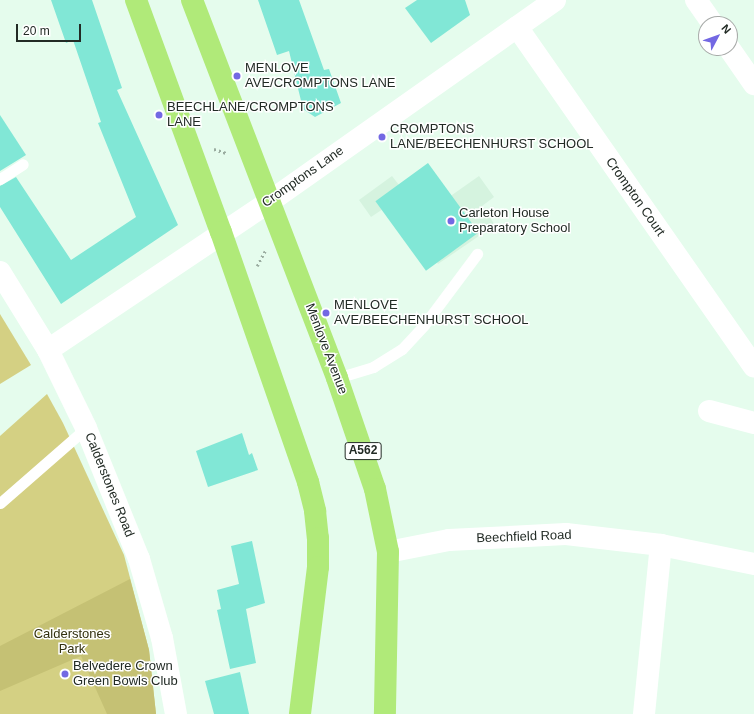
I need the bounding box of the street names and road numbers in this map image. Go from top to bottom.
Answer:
street label: Cromptons Lane [259,143,347,211]
street label: Crompton Court [602,155,668,239]
street label: Menlove Avenue [301,301,351,397]
street label: Calderstones Road [81,430,137,540]
road number: A562 [344,441,382,461]
street label: Beechfield Road [476,528,572,546]

